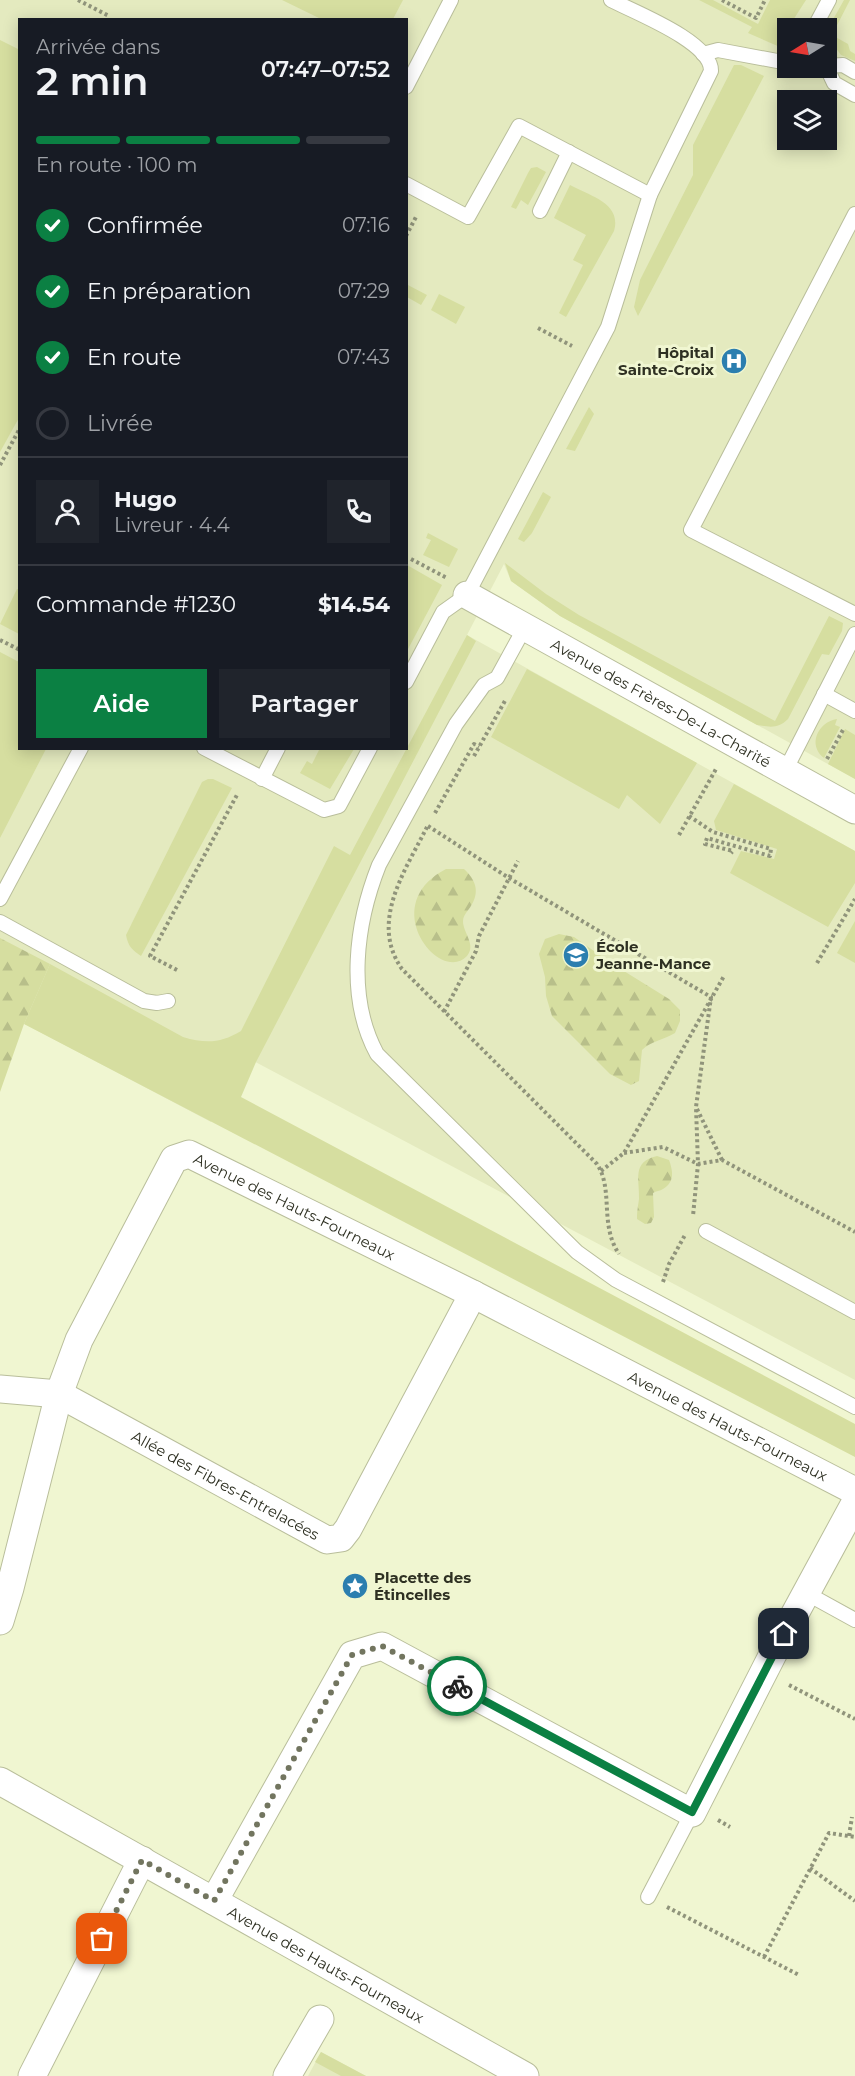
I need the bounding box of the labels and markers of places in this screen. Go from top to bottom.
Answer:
place label: Hôpital Sainte-Croix [618,343,714,379]
hospital icon: Hôpital Sainte-Croix [719,346,749,376]
place label: École Jeanne-Mance [595,937,711,973]
school or university icon: École Jeanne-Mance [561,940,591,970]
place label: Placette des Étincelles [374,1568,471,1604]
place icon: Placette des Étincelles [340,1571,370,1601]
pin [758,1608,809,1659]
pin [76,1913,127,1964]

